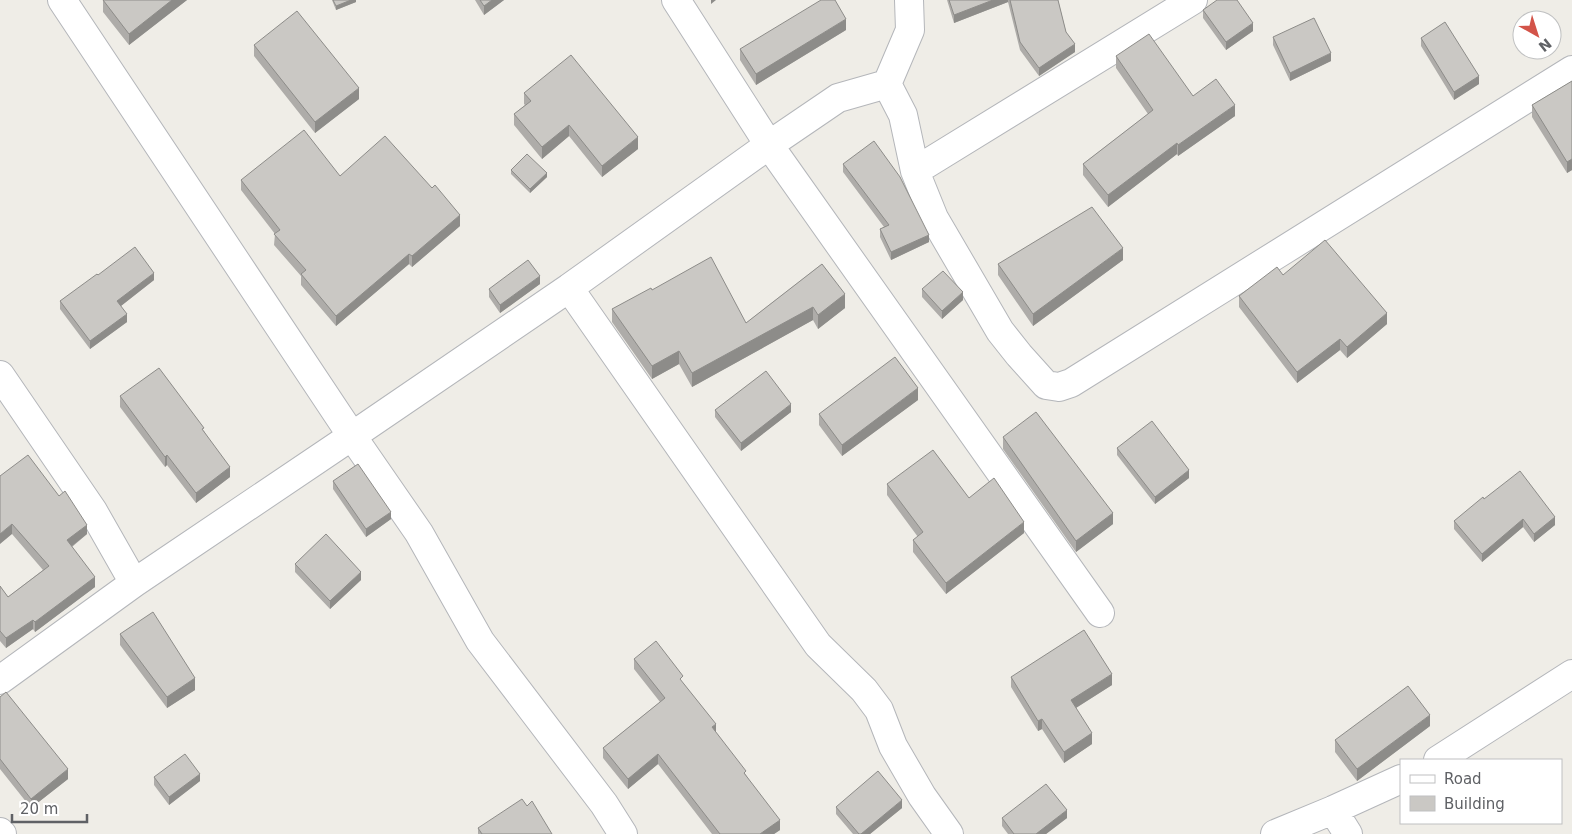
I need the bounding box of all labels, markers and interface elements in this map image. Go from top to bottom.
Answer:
north arrow [1512,10,1562,60]
text: N [1536,35,1555,55]
legend [1400,759,1562,824]
text: Road [1444,770,1482,788]
scale bar [12,792,88,824]
text: Building [1444,795,1505,813]
text: 20 m [20,800,58,818]

